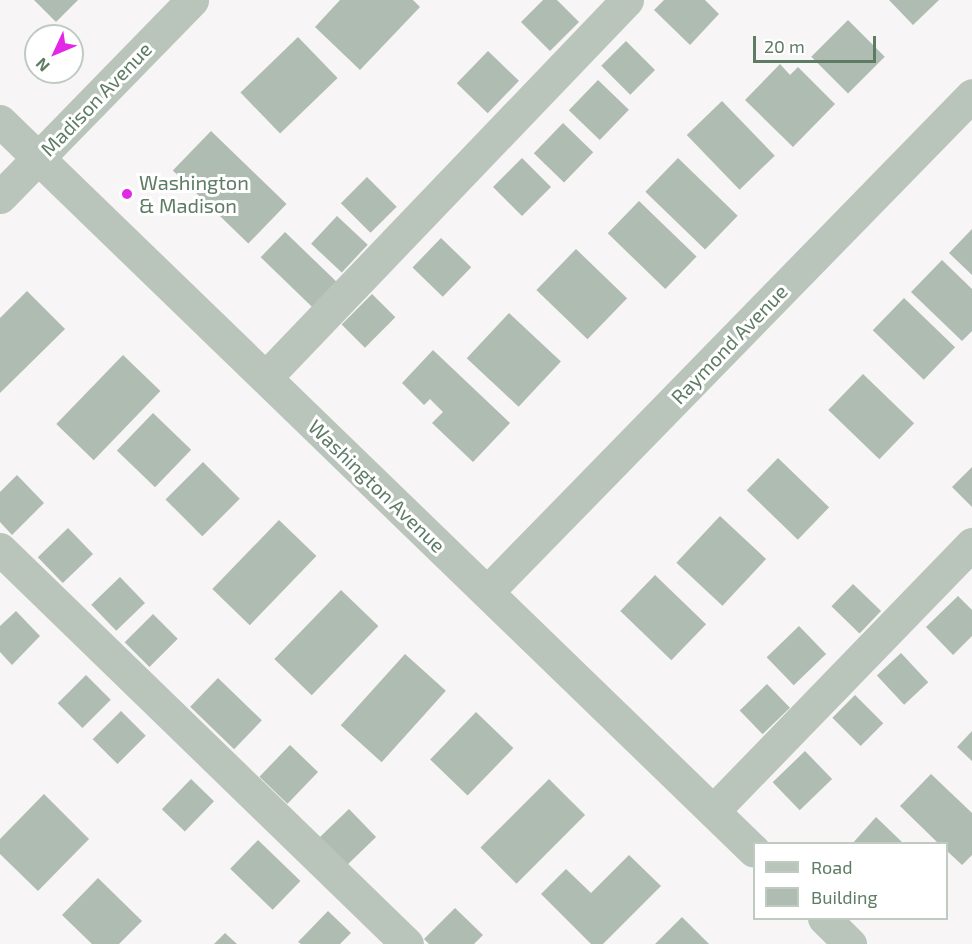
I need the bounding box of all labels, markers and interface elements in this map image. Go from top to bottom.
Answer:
north arrow [24,24,84,84]
scale bar [756,24,879,62]
text: 20 m [764,35,805,57]
street label: Madison Avenue [35,37,157,161]
text: N [31,55,53,76]
place label: Washington & Madison [139,170,249,217]
marker: Washington & Madison [120,187,134,201]
street label: Raymond Avenue [666,279,792,409]
street label: Washington Avenue [303,414,451,558]
legend [753,842,948,920]
text: Road [811,856,852,878]
text: Building [811,886,878,908]

